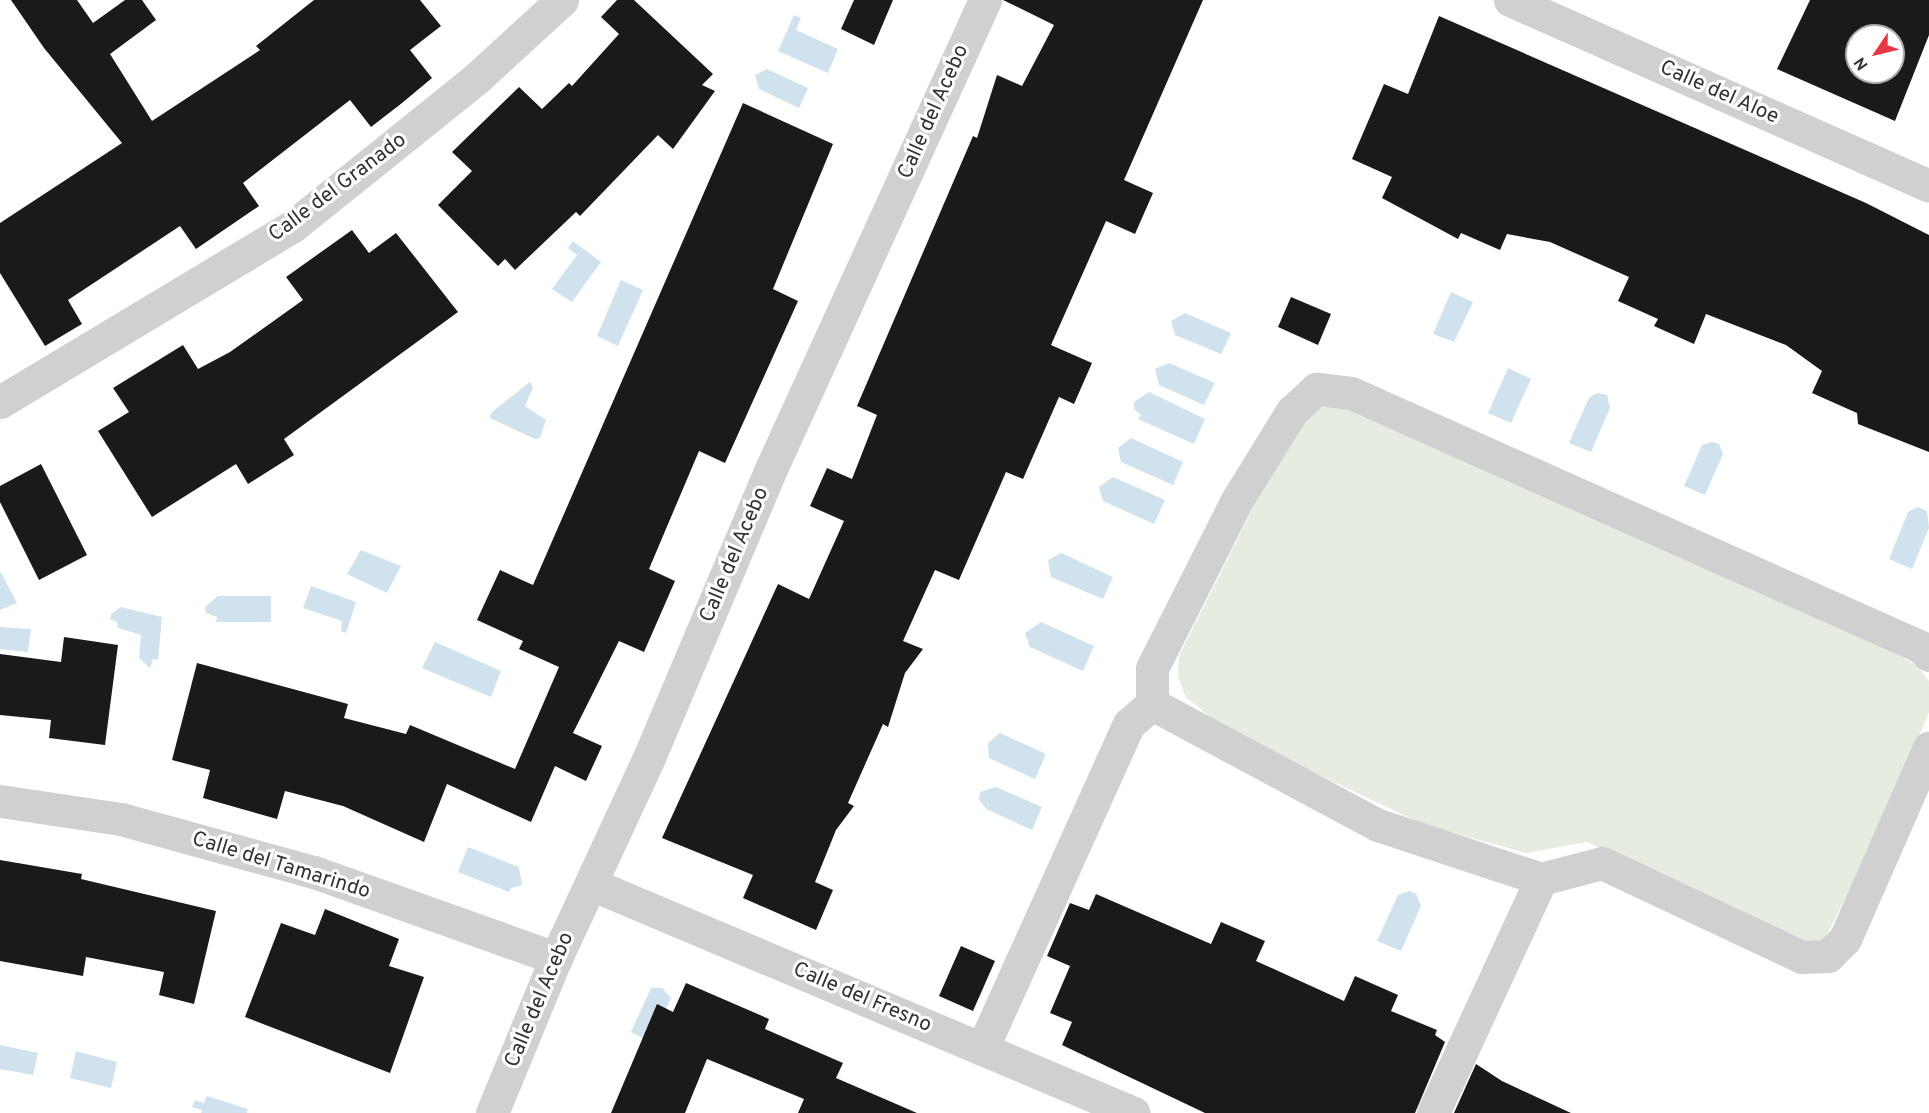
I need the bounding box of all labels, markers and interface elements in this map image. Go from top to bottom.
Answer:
north arrow [1845,24,1905,84]
street label: Calle del Acebo [893,41,975,183]
text: N [1850,53,1873,74]
street label: Calle del Aloe [1655,55,1783,131]
street label: Calle del Granado [264,128,412,248]
street label: Calle del Acebo [695,483,775,627]
street label: Calle del Tamarindo [188,827,374,905]
street label: Calle del Acebo [500,928,580,1072]
street label: Calle del Fresno [789,957,935,1039]

